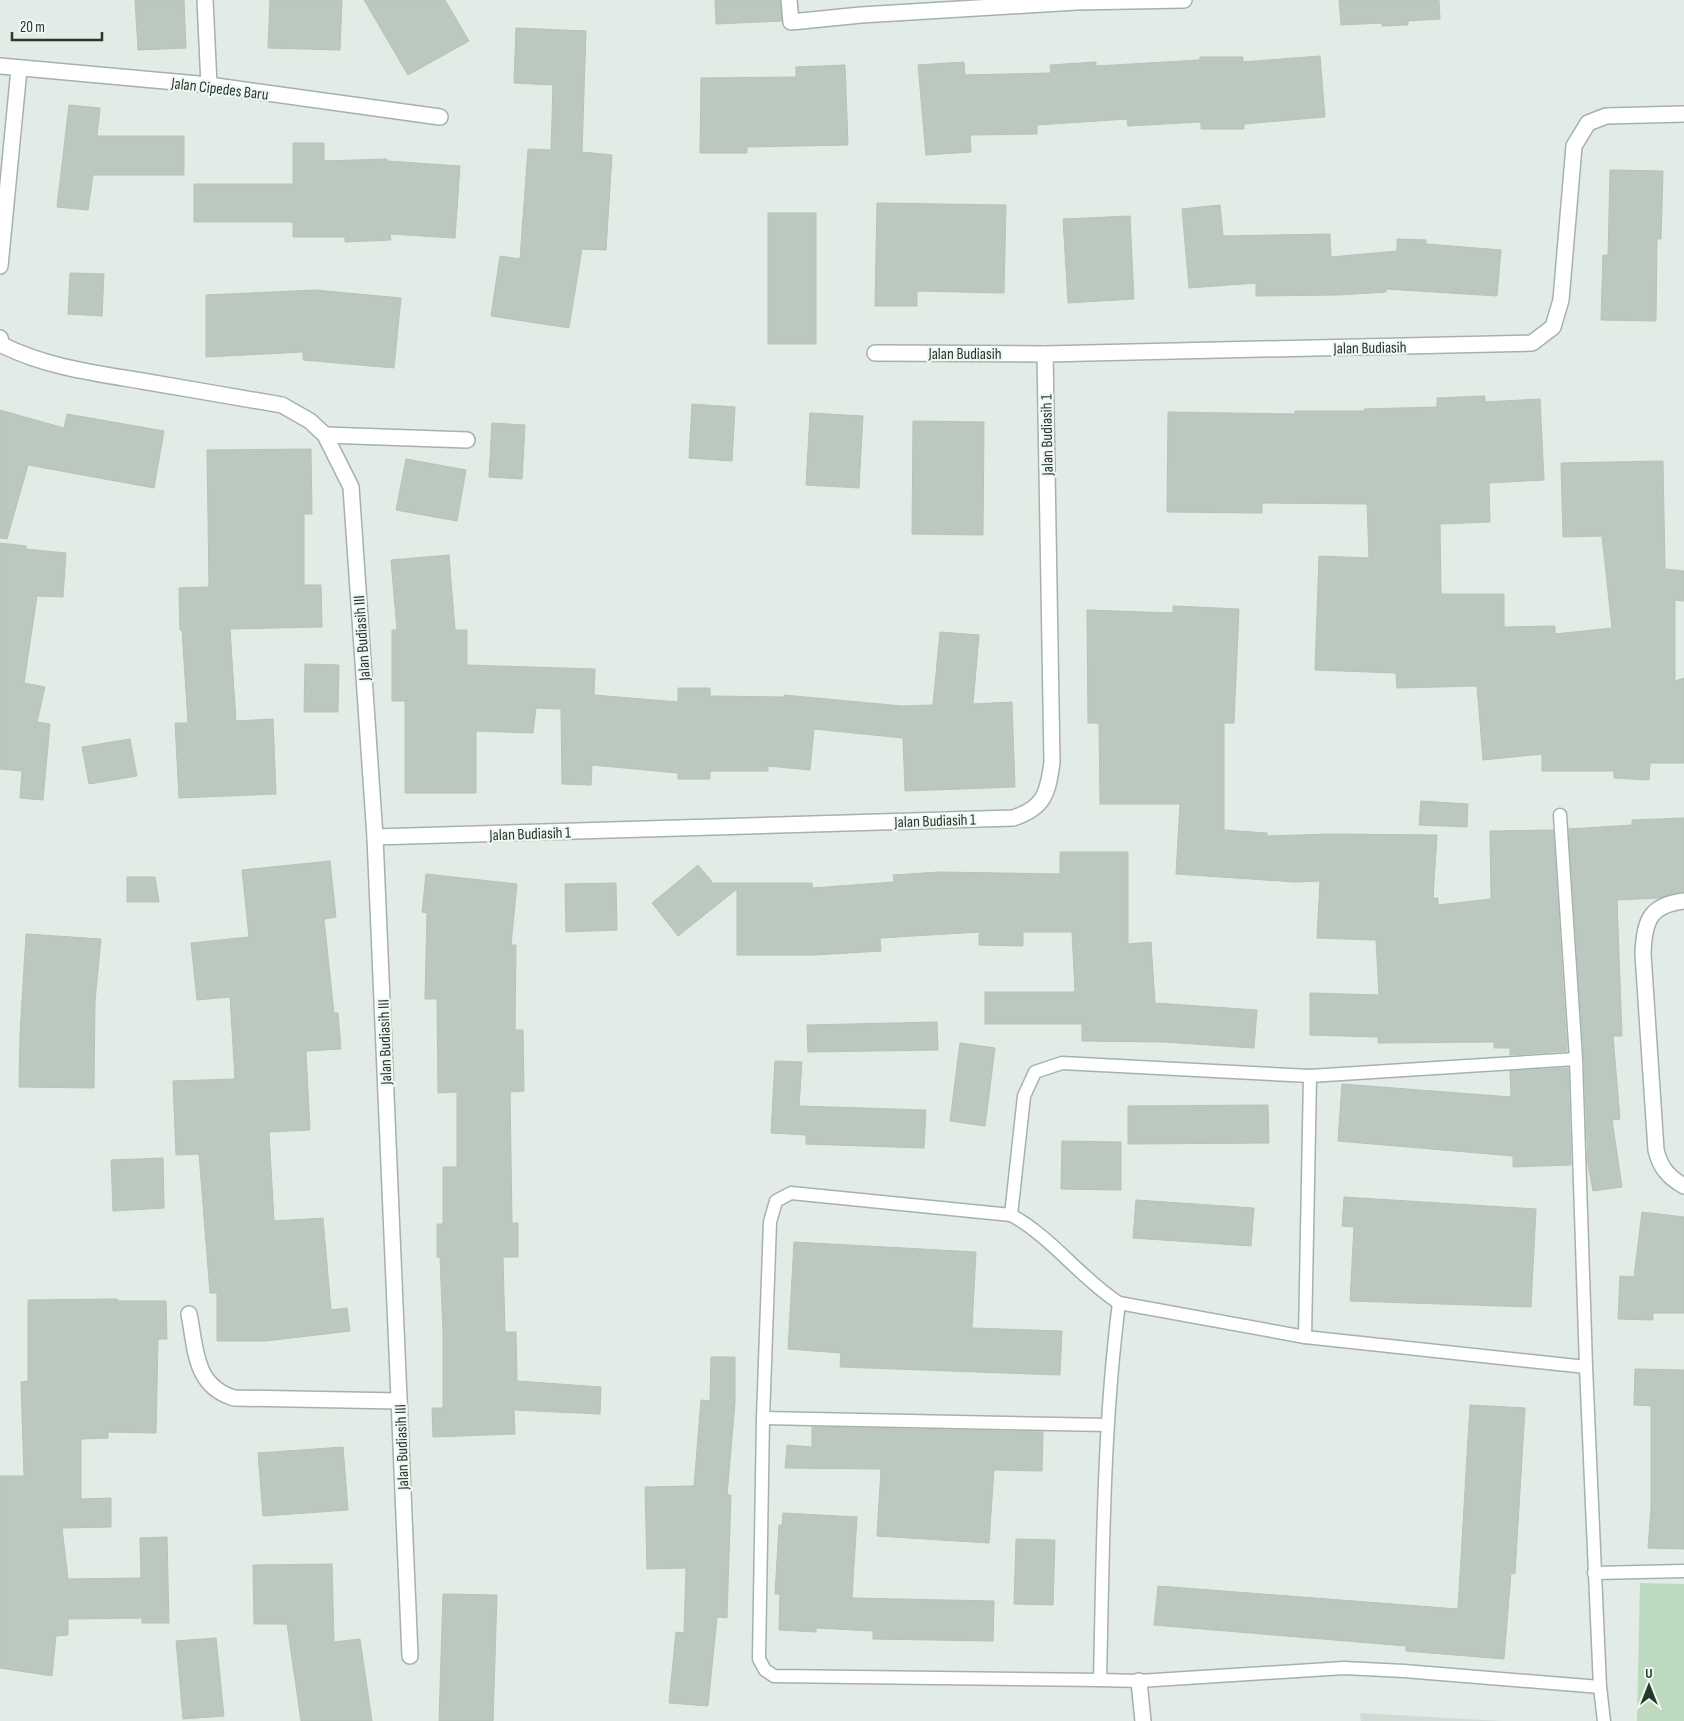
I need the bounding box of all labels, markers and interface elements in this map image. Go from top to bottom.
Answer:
scale bar [12,10,102,42]
text: 20 m [20,18,45,37]
street label: Jalan Cipedes Baru [169,74,269,105]
street label: Jalan Budiasih [1332,338,1407,359]
street label: Jalan Budiasih [927,345,1002,364]
street label: Jalan Budiasih 1 [1037,394,1058,477]
street label: Jalan Budiasih III [350,595,375,682]
street label: Jalan Budiasih 1 [893,811,976,832]
street label: Jalan Budiasih 1 [488,824,571,845]
street label: Jalan Budiasih III [375,999,397,1086]
street label: Jalan Budiasih III [392,1404,414,1491]
north arrow [1624,1661,1674,1711]
text: U [1645,1665,1653,1682]

